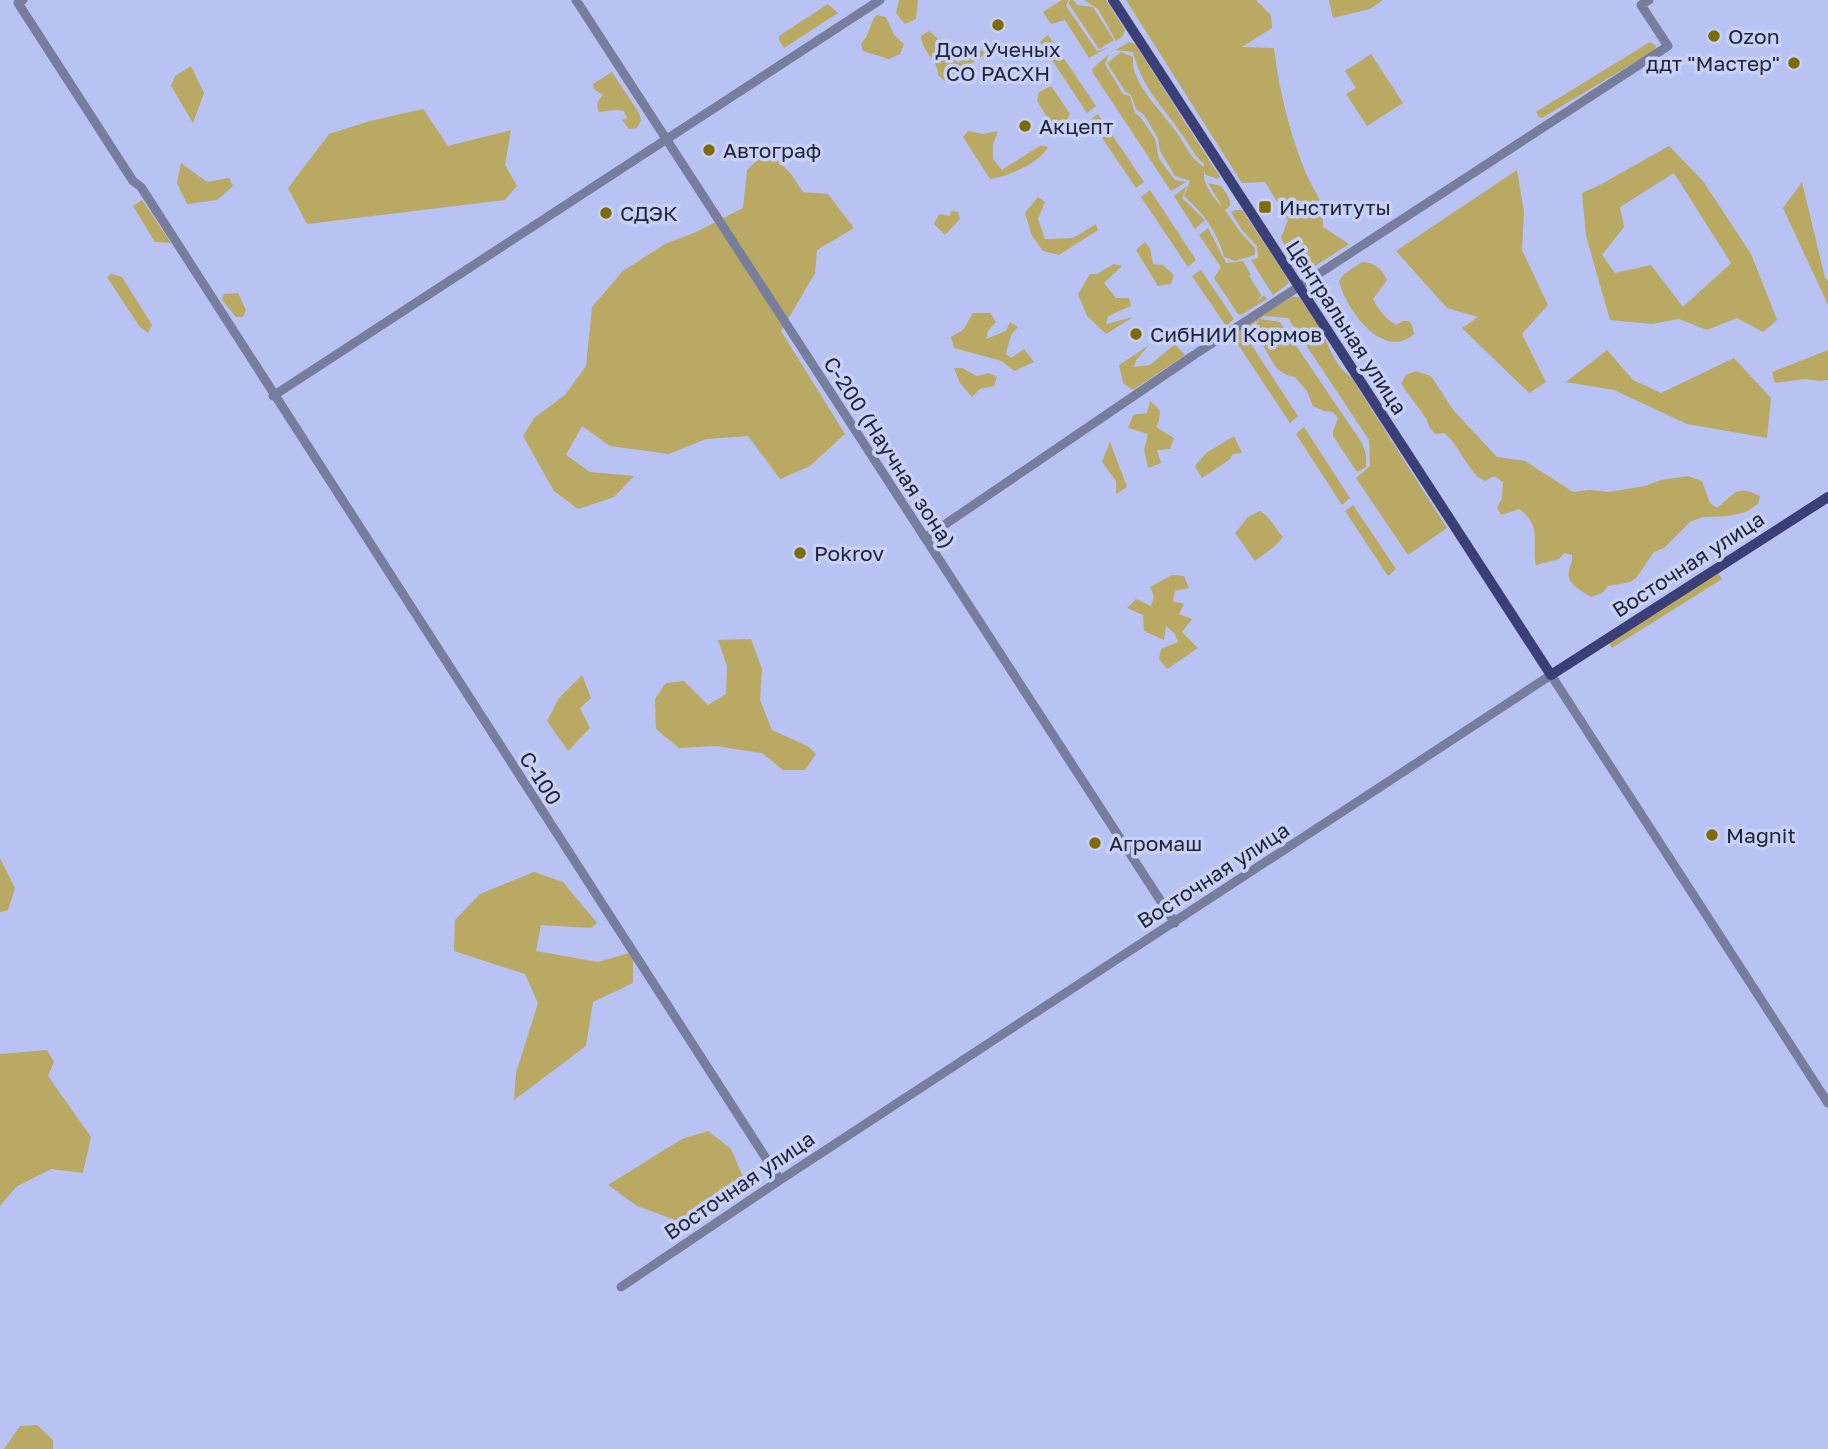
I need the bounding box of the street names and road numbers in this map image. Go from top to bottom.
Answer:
street label: Центральная улица [1281,235,1413,419]
street label: С-200 (Научная зона) [818,351,962,553]
street label: Восточная улица [1607,505,1769,623]
street label: С-100 [514,746,568,810]
street label: Восточная улица [1132,816,1294,934]
street label: Восточная улица [659,1125,819,1245]

